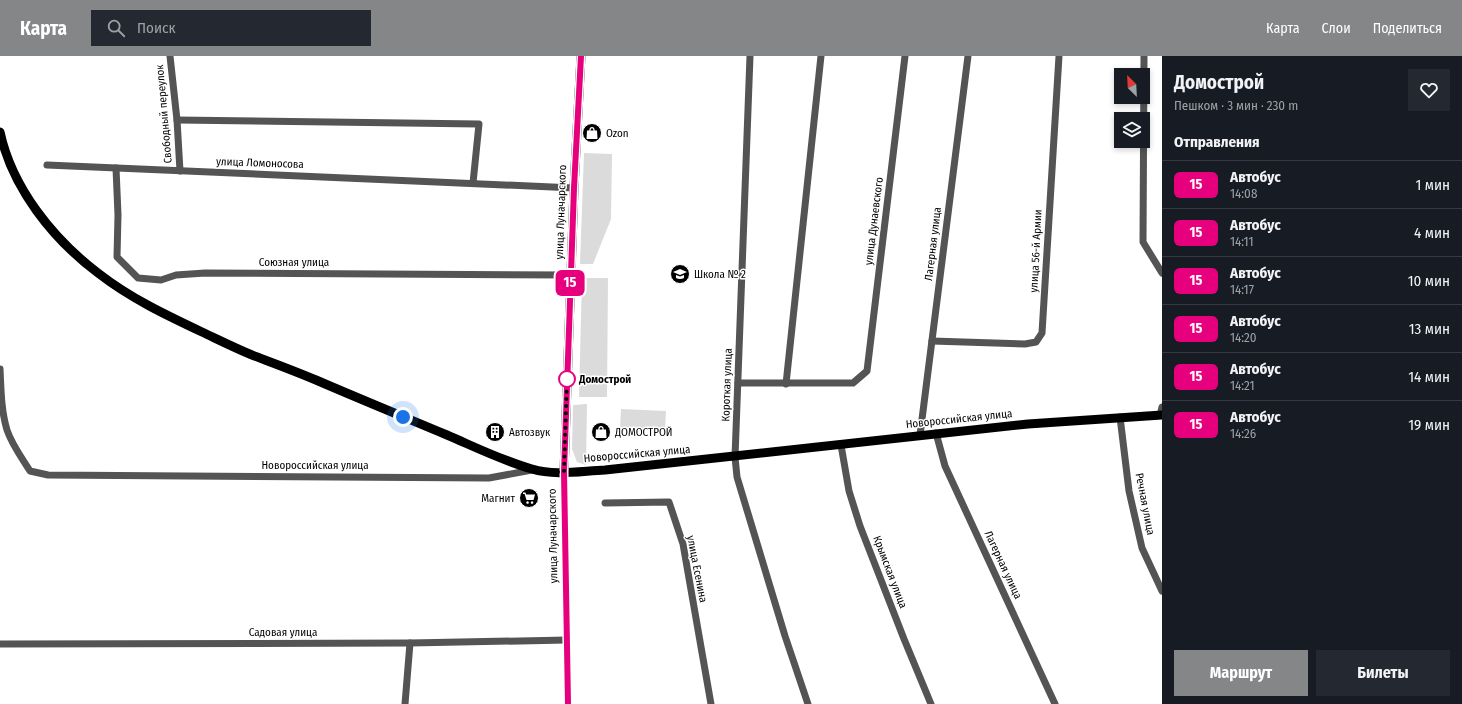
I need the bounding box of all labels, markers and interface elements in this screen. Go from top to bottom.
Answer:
search box [91,10,371,46]
text: Карта [20,17,67,40]
icon: search [105,17,127,39]
text: Поиск [137,19,175,37]
text: Карта [1266,20,1300,37]
text: Слои [1322,20,1351,37]
text: Поделиться [1373,20,1442,37]
street label: Свободный переулок [153,63,175,164]
north arrow [1114,68,1150,104]
map controls [1114,68,1150,148]
button: heart [1408,69,1450,111]
text: Домострой [1174,71,1264,94]
text: Пешком · 3 мин · 230 m [1174,98,1298,113]
button: layers [1114,112,1150,148]
shop icon: Ozon [581,122,603,144]
place label: Ozon [606,127,629,140]
text: Отправления [1174,133,1260,151]
street label: улица Ломоносова [216,155,304,171]
street label: улица Луначарского [553,164,569,260]
text: Автобус [1230,168,1281,186]
street label: улица Дунаевского [862,176,886,266]
text: 15 [1190,176,1202,193]
text: 1 мин [1415,176,1450,194]
text: 14:08 [1230,186,1257,201]
street label: Лагерная улица [922,206,944,282]
street label: улица 56-й Армии [1027,209,1045,293]
text: Автобус [1230,216,1281,234]
text: 15 [1190,224,1202,241]
text: 4 мин [1414,224,1450,242]
text: 14:11 [1230,234,1254,249]
street label: Союзная улица [259,256,329,269]
school or university icon: Школа № 2 [669,263,691,285]
text: Автобус [1230,264,1281,282]
place label: Школа № 2 [694,268,746,281]
line badge: 15 [552,270,588,296]
text: 15 [1190,272,1202,289]
text: 10 мин [1408,272,1450,290]
text: 15 [564,274,576,291]
text: 14:17 [1230,282,1254,297]
text: Автобус [1230,312,1281,330]
text: 15 [1190,320,1202,337]
text: 13 мин [1409,320,1450,338]
text: 14:20 [1230,330,1257,345]
street label: Короткая улица [719,348,735,422]
text: Автобус [1230,360,1281,378]
text: 15 [1190,368,1202,385]
text: 14 мин [1408,368,1450,386]
marker: Домострой [558,370,576,388]
place label: Домострой [578,373,631,386]
text: 14:21 [1230,378,1255,393]
your location [393,407,413,427]
street label: Новороссийская улица [905,407,1013,431]
text: Автобус [1230,408,1281,426]
text: 15 [1190,416,1202,433]
text: 19 мин [1408,416,1450,434]
building icon: Автозвук [484,421,506,443]
shop icon: ДОМОСТРОЙ [590,421,612,443]
place label: Автозвук [509,426,551,439]
place label: ДОМОСТРОЙ [614,426,672,439]
text: 14:26 [1230,426,1256,441]
street label: Новороссийская улица [583,443,691,465]
street label: Новороссийская улица [261,459,369,472]
street label: Речная улица [1133,472,1157,536]
supermarket icon: Магнит [518,487,540,509]
street label: улица Луначарского [546,488,560,583]
place label: Магнит [481,492,516,505]
street label: Лагерная улица [981,529,1025,601]
street label: улица Есенина [684,534,710,604]
street label: Крымская улица [870,534,910,610]
street label: Садовая улица [249,626,317,639]
button: Маршрут [1174,650,1308,696]
button: Билеты [1316,650,1450,696]

